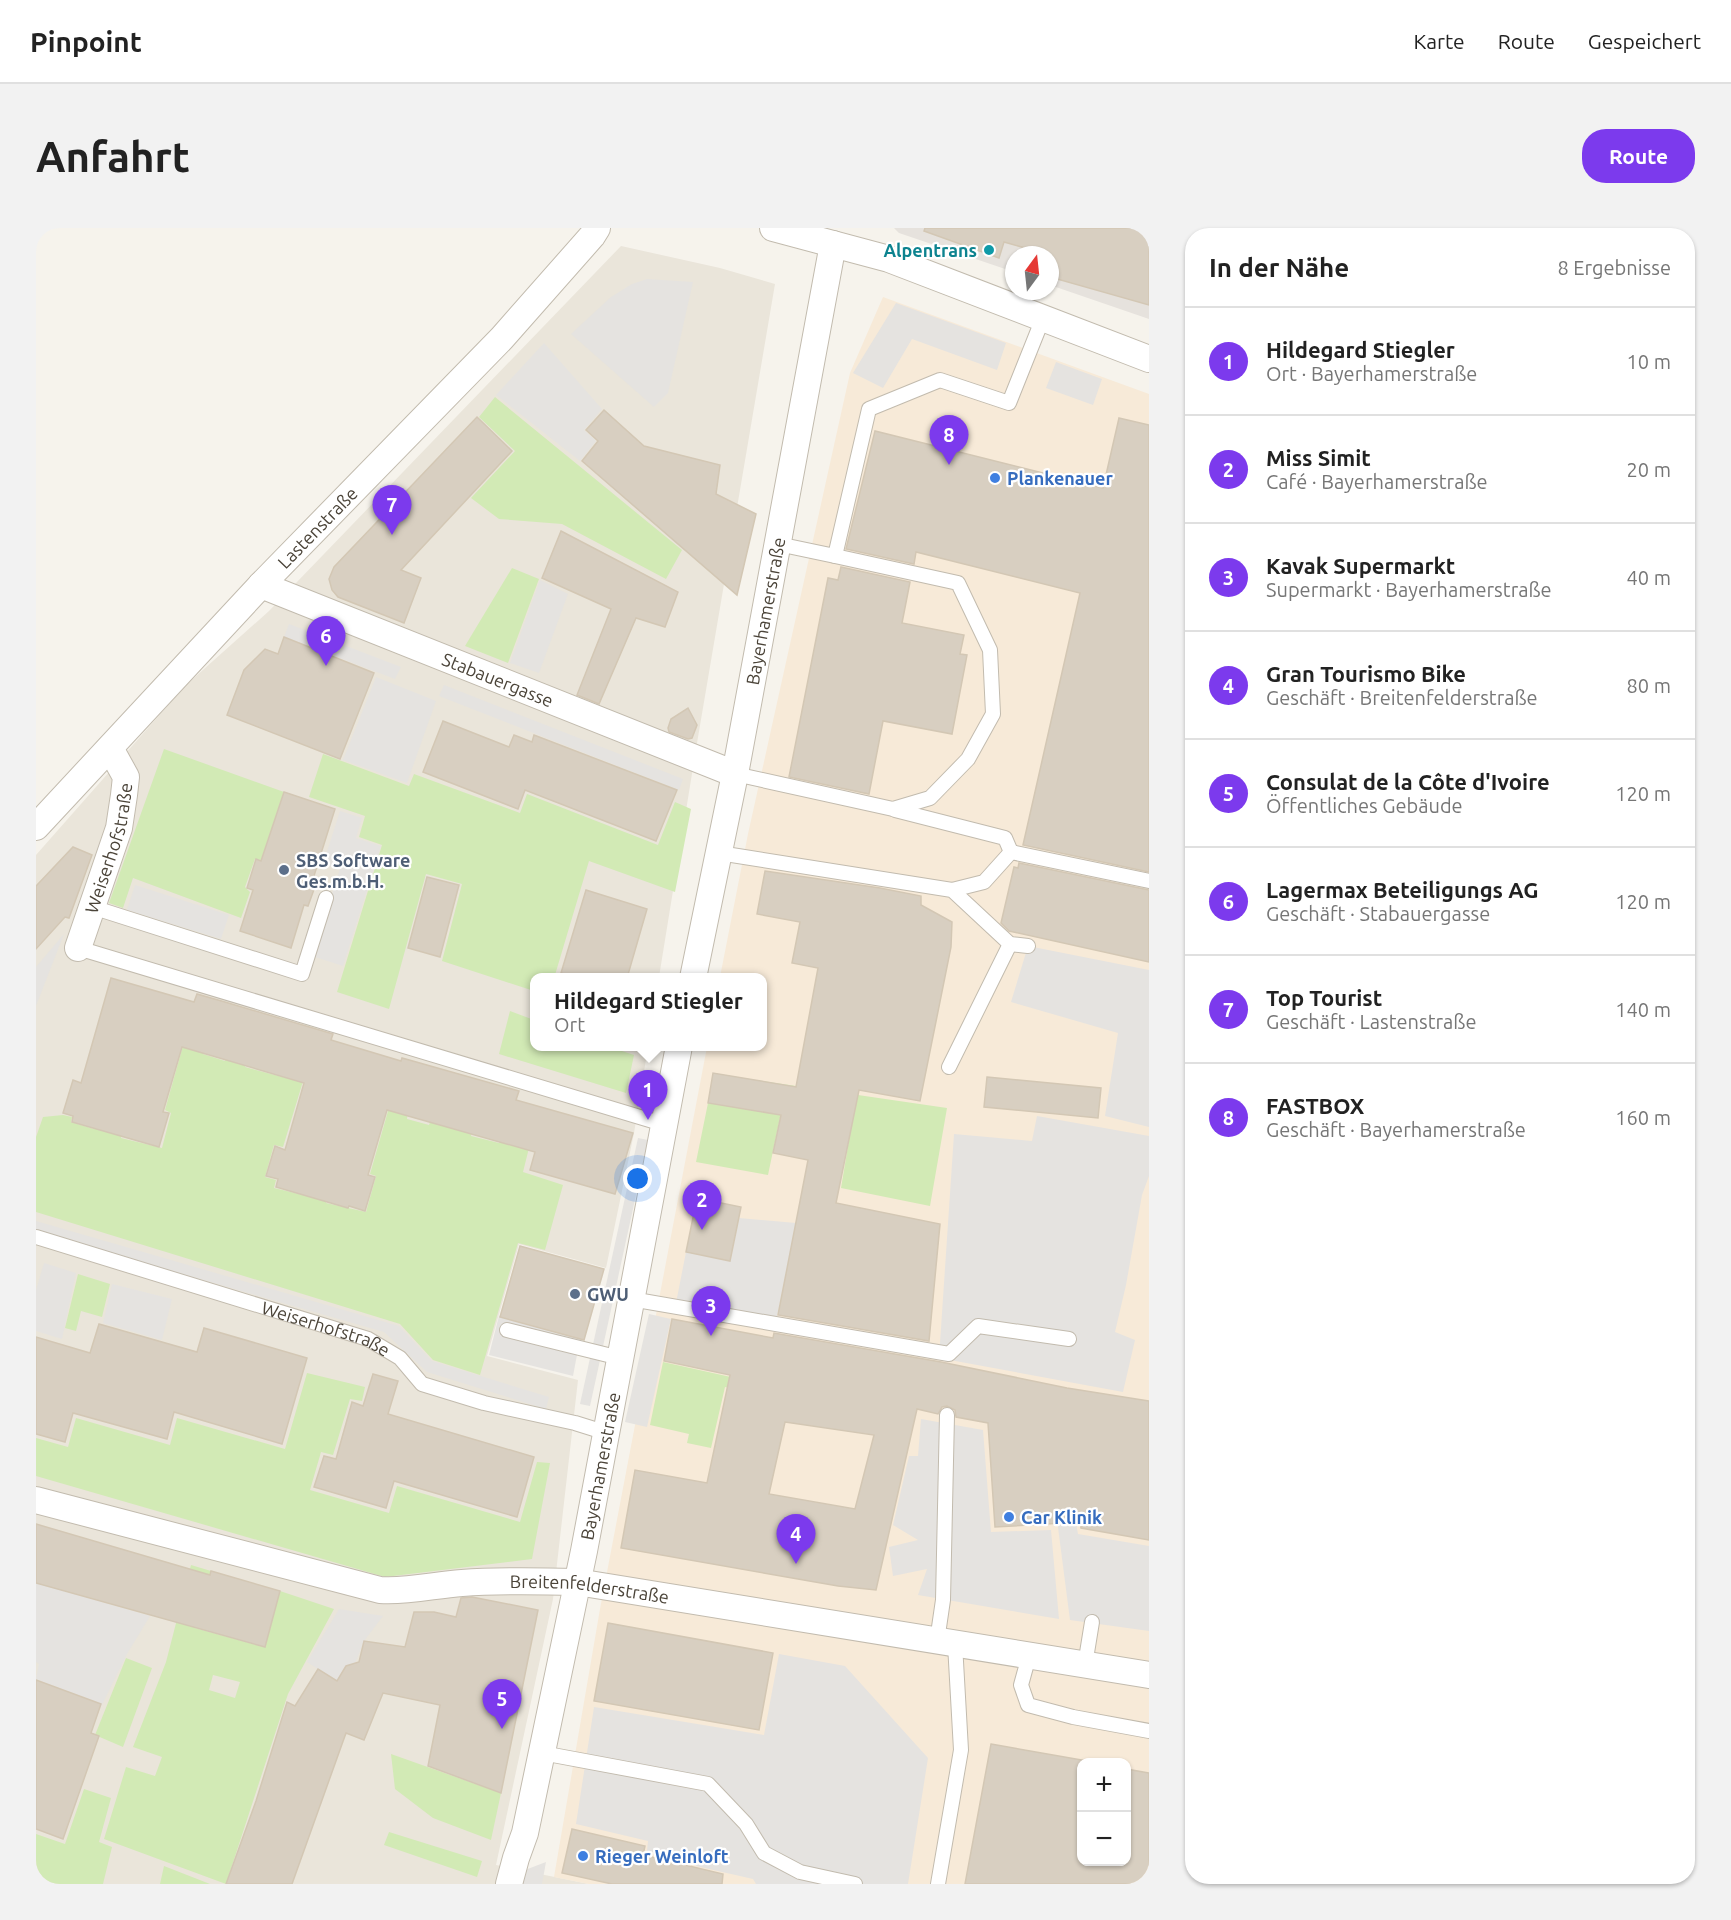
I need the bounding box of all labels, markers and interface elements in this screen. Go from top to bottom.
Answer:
text: Pinpoint [30,26,142,57]
text: Karte [1413,29,1465,53]
text: Route [1498,29,1555,53]
text: Gespeichert [1588,29,1701,53]
button: Route [1582,129,1695,183]
text: Anfahrt [36,133,190,180]
place label: Alpentrans [883,240,977,260]
marker: Alpentrans [982,243,996,257]
north arrow [1005,246,1059,300]
text: In der Nähe [1209,253,1349,282]
text: 8 Ergebnisse [1557,256,1671,279]
text: Hildegard Stiegler [1266,337,1455,362]
text: 1 [1223,350,1234,373]
text: 10 m [1627,350,1671,373]
text: Ort · Bayerhamerstraße [1266,362,1477,385]
pin: 8 [930,416,968,465]
text: Miss Simit [1266,445,1371,470]
text: 2 [1223,458,1234,481]
text: 20 m [1627,458,1671,481]
place label: Plankenauer [1007,468,1113,488]
text: Café · Bayerhamerstraße [1266,470,1488,493]
marker: Plankenauer [988,471,1002,485]
street label: Lastenstraße [273,483,361,572]
pin: 7 [372,486,412,535]
street label: Bayerhamerstraße [742,536,789,686]
text: Kavak Supermarkt [1266,553,1455,578]
text: 3 [1223,566,1234,589]
text: 40 m [1627,566,1671,589]
text: Supermarkt · Bayerhamerstraße [1266,578,1552,601]
pin: 6 [306,616,346,666]
street label: Stabauergasse [439,648,556,711]
text: Gran Tourismo Bike [1266,661,1466,686]
text: 4 [1223,674,1234,697]
text: 80 m [1627,674,1671,697]
text: Geschäft · Breitenfelderstraße [1266,686,1538,709]
text: Consulat de la Côte d'Ivoire [1266,769,1550,794]
street label: Weiserhofstraße [81,782,135,916]
text: 5 [1223,782,1234,805]
text: 120 m [1615,782,1671,805]
text: Öffentliches Gebäude [1266,794,1463,817]
place label: SBS Software Ges.m.b.H. [296,850,410,891]
marker: SBS Software Ges.m.b.H. [277,863,291,877]
text: Lagermax Beteiligungs AG [1266,877,1538,902]
text: 6 [1223,890,1234,913]
text: 120 m [1615,890,1671,913]
text: Geschäft · Stabauergasse [1266,902,1490,925]
popup [530,973,767,1051]
text: Top Tourist [1266,985,1382,1010]
text: Hildegard Stiegler [554,988,743,1013]
text: 7 [1223,998,1234,1021]
text: 140 m [1615,998,1671,1021]
text: Geschäft · Lastenstraße [1266,1010,1476,1033]
text: Ort [554,1013,585,1036]
pin: 1 [628,1070,668,1120]
text: FASTBOX [1266,1093,1364,1118]
text: 8 [1223,1106,1234,1129]
text: 160 m [1615,1106,1671,1129]
text: Geschäft · Bayerhamerstraße [1266,1118,1526,1141]
your location [623,1164,652,1193]
pin: 2 [682,1180,722,1230]
place label: GWU [587,1284,629,1304]
pin: 3 [692,1286,730,1336]
marker: GWU [568,1287,582,1301]
street label: Weiserhofstraße [259,1297,394,1360]
street label: Bayerhamerstraße [576,1391,624,1542]
place label: Car Klinik [1021,1507,1102,1527]
marker: Car Klinik [1002,1510,1016,1524]
pin: 4 [776,1514,816,1564]
street label: Breitenfelderstraße [510,1571,671,1607]
pin: 5 [482,1680,522,1729]
map controls [1077,1758,1131,1866]
button: + [1077,1758,1131,1812]
button: − [1077,1812,1131,1866]
place label: Rieger Weinloft [595,1846,729,1866]
marker: Rieger Weinloft [576,1849,590,1863]

